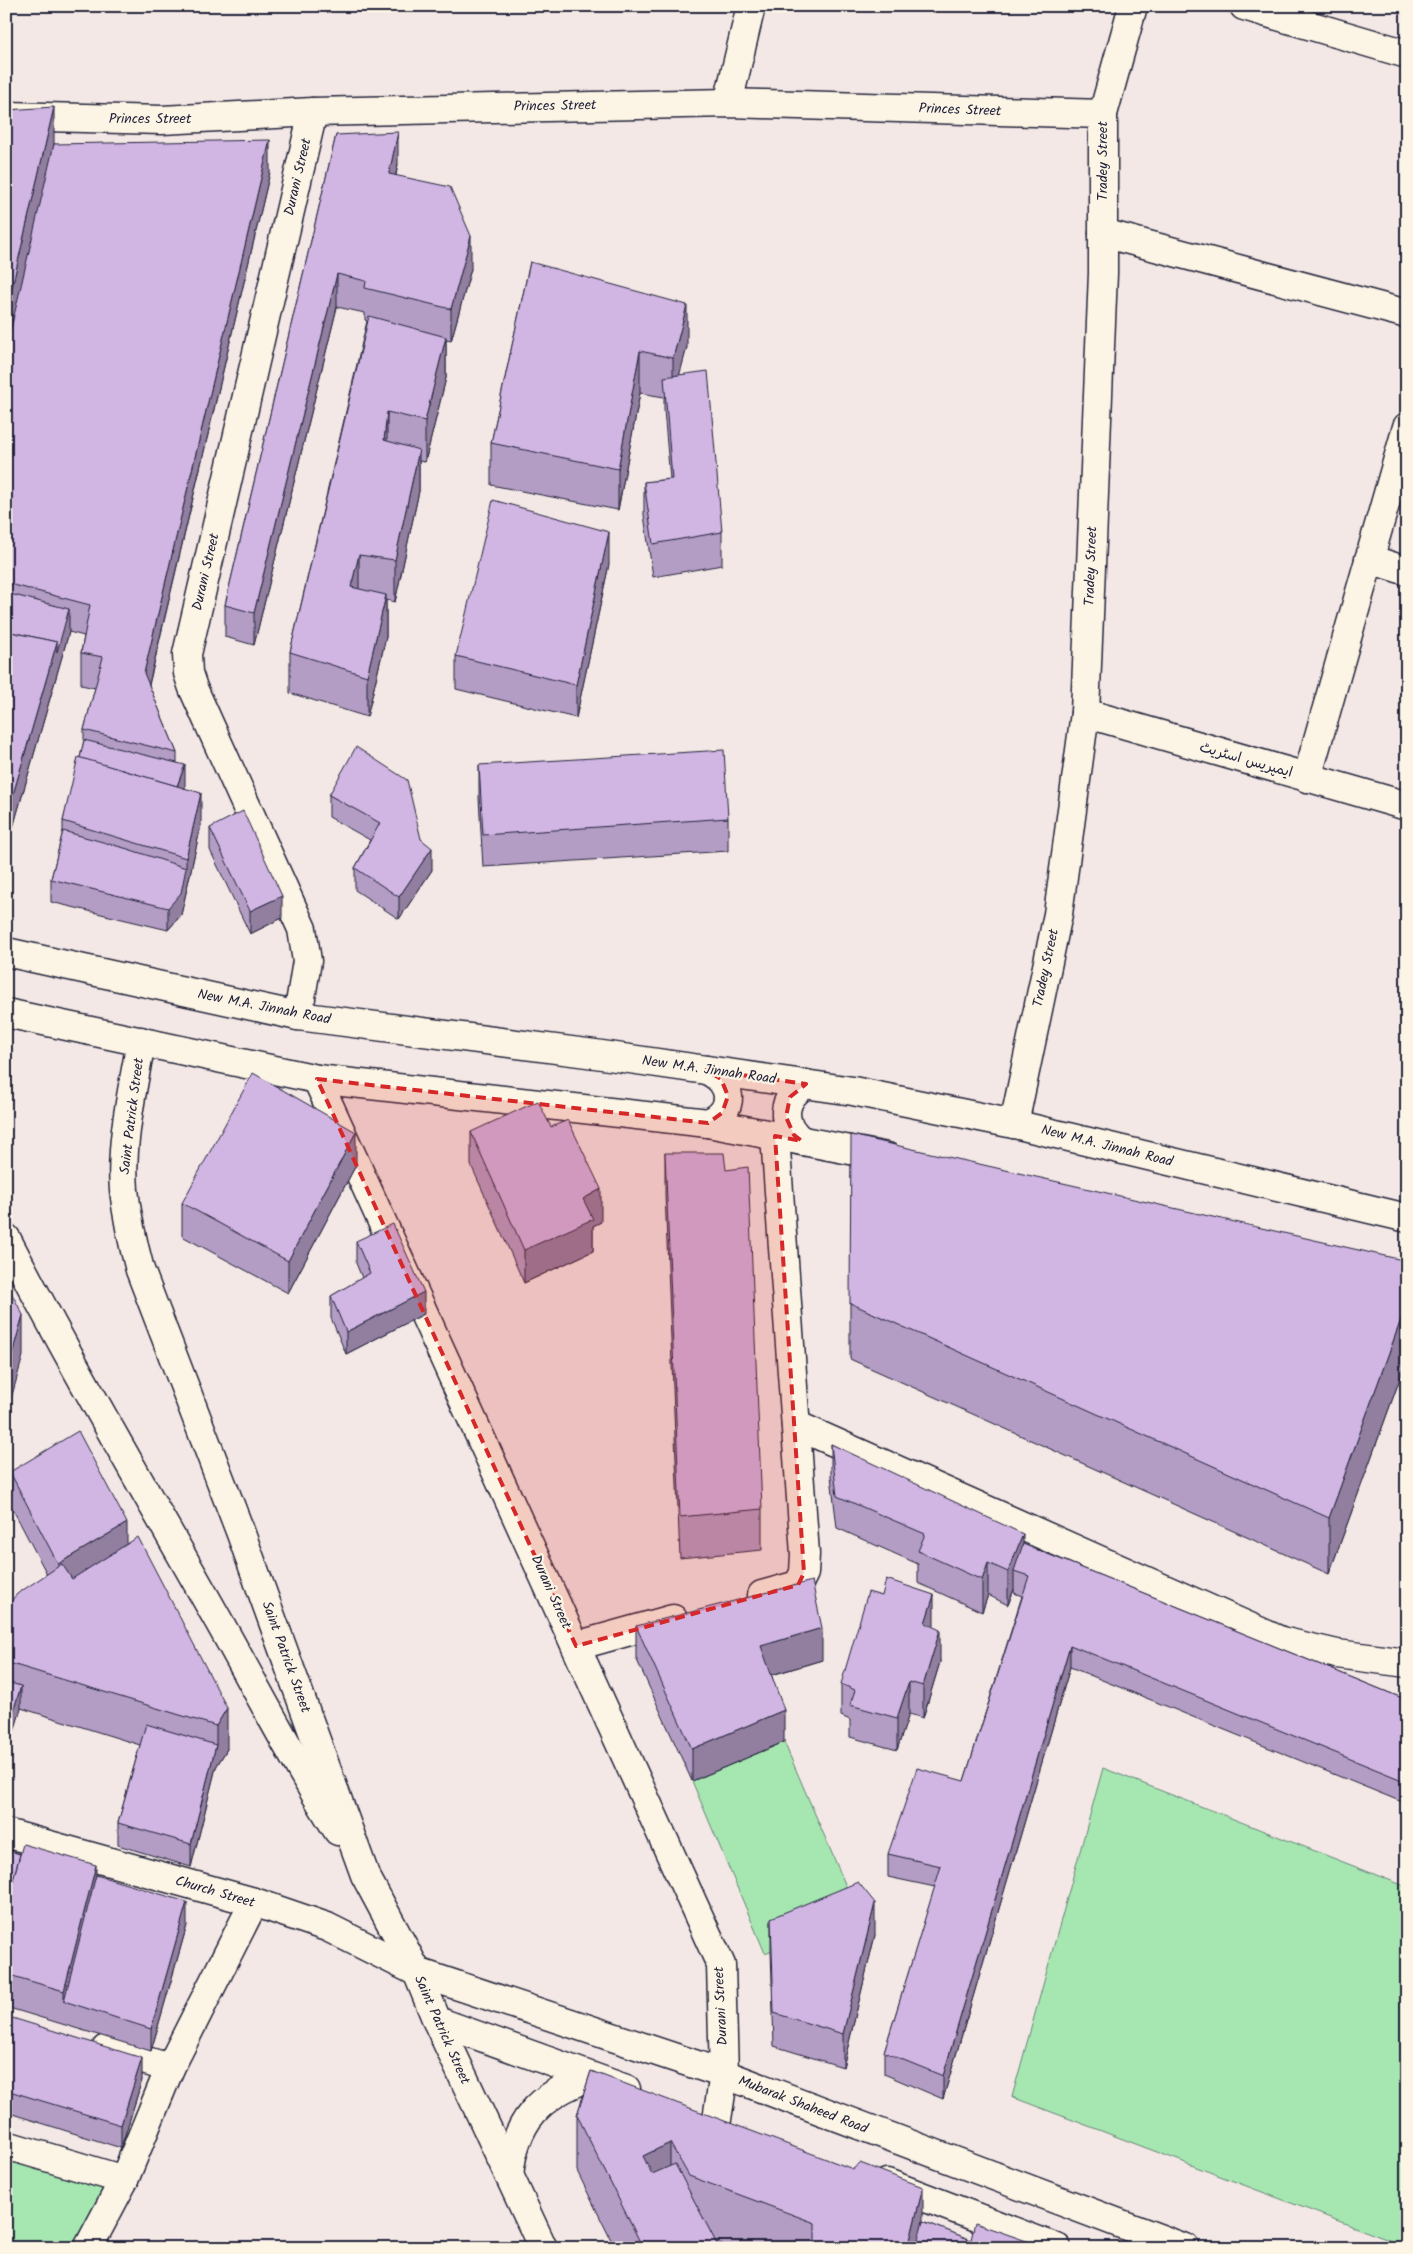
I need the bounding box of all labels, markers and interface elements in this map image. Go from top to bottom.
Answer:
street label: Princes Street [513,94,597,118]
street label: Princes Street [918,98,1002,122]
street label: Princes Street [109,108,192,130]
street label: Tradey Street [1092,121,1114,201]
street label: Durani Street [278,136,318,218]
street label: Tradey Street [1079,525,1103,606]
street label: Durani Street [186,531,226,613]
street label: ایمپریس اسٹریٹ [1197,736,1295,784]
street label: Tradey Street [1027,926,1065,1009]
street label: New M.A. Jinnah Road [196,983,333,1031]
street label: New M.A. Jinnah Road [641,1050,778,1090]
street label: Saint Patrick Street [114,1056,150,1176]
street label: New M.A. Jinnah Road [1039,1119,1176,1173]
street label: Durani Street [525,1551,577,1633]
street label: Saint Patrick Street [256,1598,317,1716]
street label: Church Street [172,1870,258,1914]
street label: Durani Street [708,1965,734,2046]
street label: Saint Patrick Street [408,1972,476,2089]
street label: Mubarak Shaheed Road [735,2070,872,2140]

